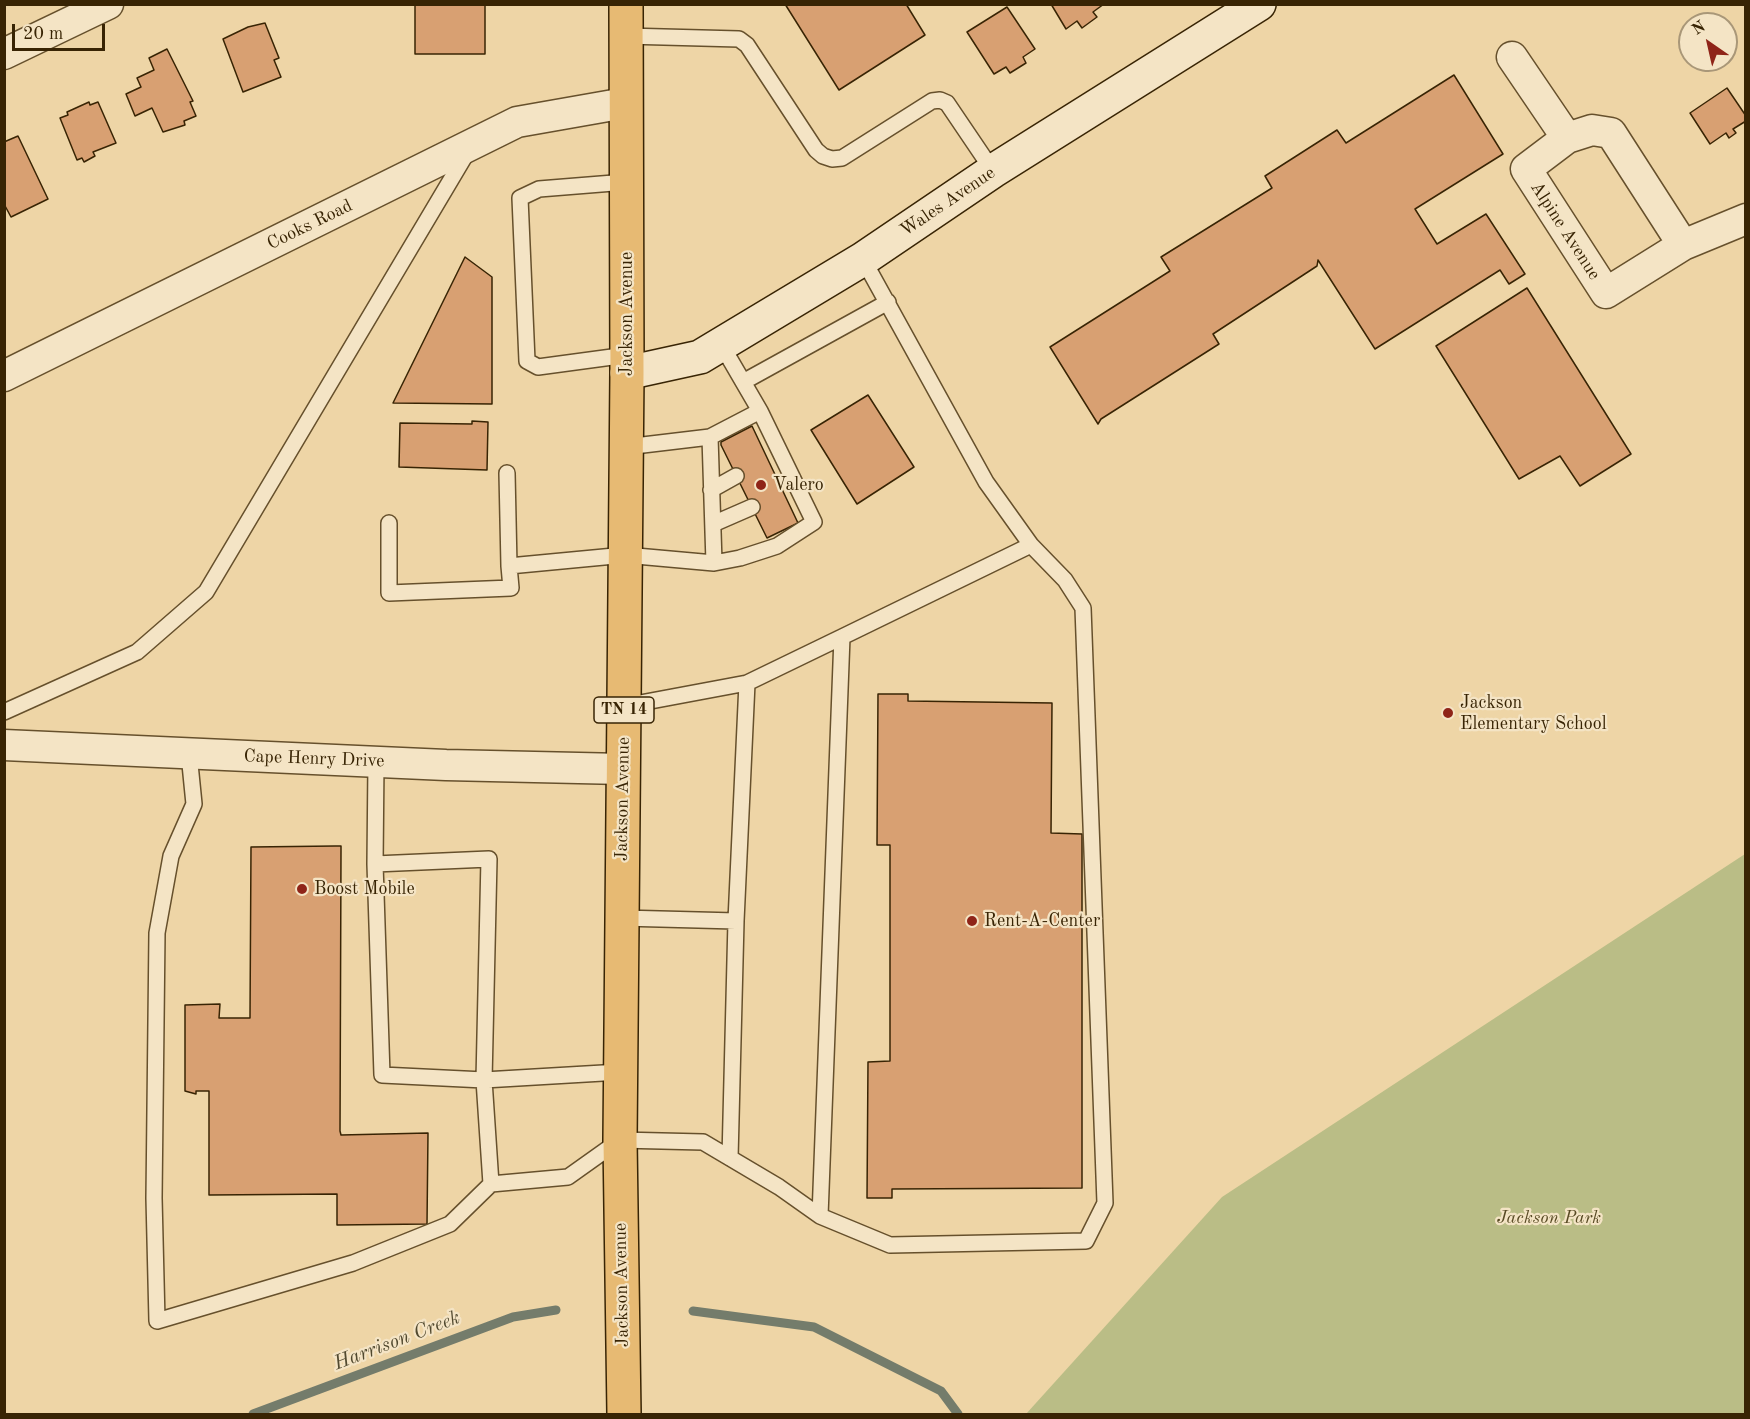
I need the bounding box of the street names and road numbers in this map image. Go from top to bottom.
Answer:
street label: Wales Avenue [896,162,1000,242]
street label: Alpine Avenue [1525,178,1605,284]
street label: Cooks Road [264,195,356,255]
street label: Jackson Avenue [616,252,638,376]
road number: TN 14 [594,697,654,723]
street label: Jackson Avenue [611,737,635,861]
street label: Cape Henry Drive [243,746,385,772]
street label: Jackson Avenue [610,1223,634,1347]

